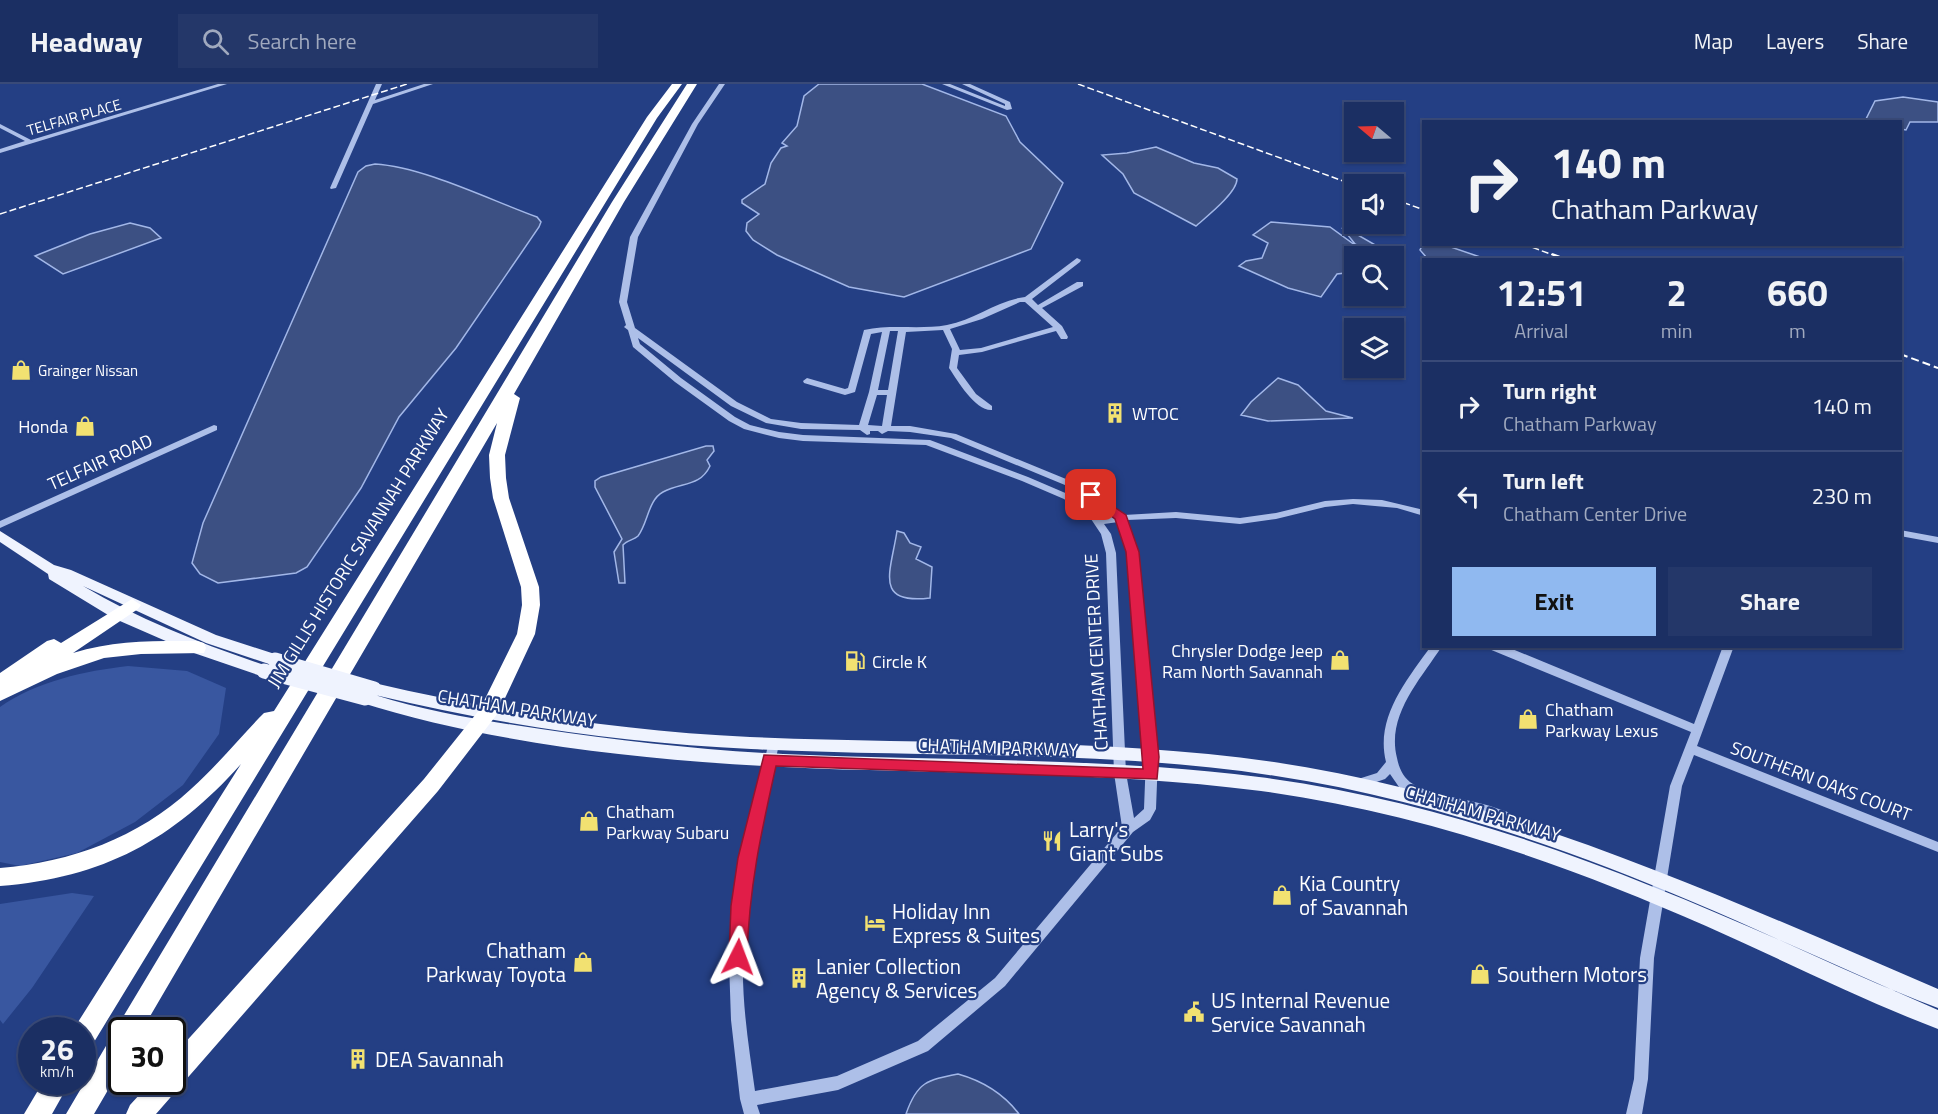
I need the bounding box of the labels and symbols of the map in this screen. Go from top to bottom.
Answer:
street label: TELFAIR PLACE [24,93,124,141]
north arrow [1344,102,1404,162]
shop icon: Grainger Nissan [9,358,33,382]
place label: Grainger Nissan [38,359,138,382]
place label: WTOC [1132,400,1179,427]
building icon: WTOC [1103,401,1127,425]
street label: JIM GILLIS HISTORIC SAVANNAH PARKWAY [260,403,456,693]
place label: Honda [18,413,68,440]
shop icon: Honda [73,414,97,438]
street label: TELFAIR ROAD [43,427,157,497]
pin [1065,469,1116,520]
street label: CHATHAM CENTER DRIVE [1077,553,1115,751]
place label: Chrysler Dodge Jeep Ram North Savannah [1162,637,1323,685]
place label: Circle K [872,648,927,675]
shop icon: Chrysler Dodge Jeep Ram North Savannah [1328,648,1352,672]
fuel station icon: Circle K [843,649,867,673]
street label: CHATHAM PARKWAY [436,682,599,734]
place label: Chatham Parkway Lexus [1545,696,1658,744]
shop icon: Chatham Parkway Lexus [1516,707,1540,731]
street label: CHATHAM PARKWAY [917,731,1079,763]
street label: SOUTHERN OAKS COURT [1727,734,1916,828]
street label: CHATHAM PARKWAY [1402,778,1564,848]
place label: Chatham Parkway Subaru [606,798,729,846]
shop icon: Chatham Parkway Subaru [577,809,601,833]
place label: Larry's Giant Subs [1069,813,1164,869]
restaurant icon: Larry's Giant Subs [1040,829,1064,853]
place label: Kia Country of Savannah [1299,867,1408,923]
shop icon: Kia Country of Savannah [1270,883,1294,907]
place label: Holiday Inn Express & Suites [892,895,1040,951]
hotel icon: Holiday Inn Express & Suites [863,911,887,935]
position arrow [706,925,770,989]
place label: Chatham Parkway Toyota [426,934,566,990]
shop icon: Chatham Parkway Toyota [571,950,595,974]
place label: Lanier Collection Agency & Services [816,950,977,1006]
place label: Southern Motors [1497,958,1647,990]
shop icon: Southern Motors [1468,962,1492,986]
building icon: Lanier Collection Agency & Services [787,966,811,990]
place label: US Internal Revenue Service Savannah [1211,984,1390,1040]
public building icon: US Internal Revenue Service Savannah [1182,1000,1206,1024]
speed limit sign: 30 [108,1017,186,1095]
place label: DEA Savannah [375,1043,504,1075]
building icon: DEA Savannah [346,1047,370,1071]

